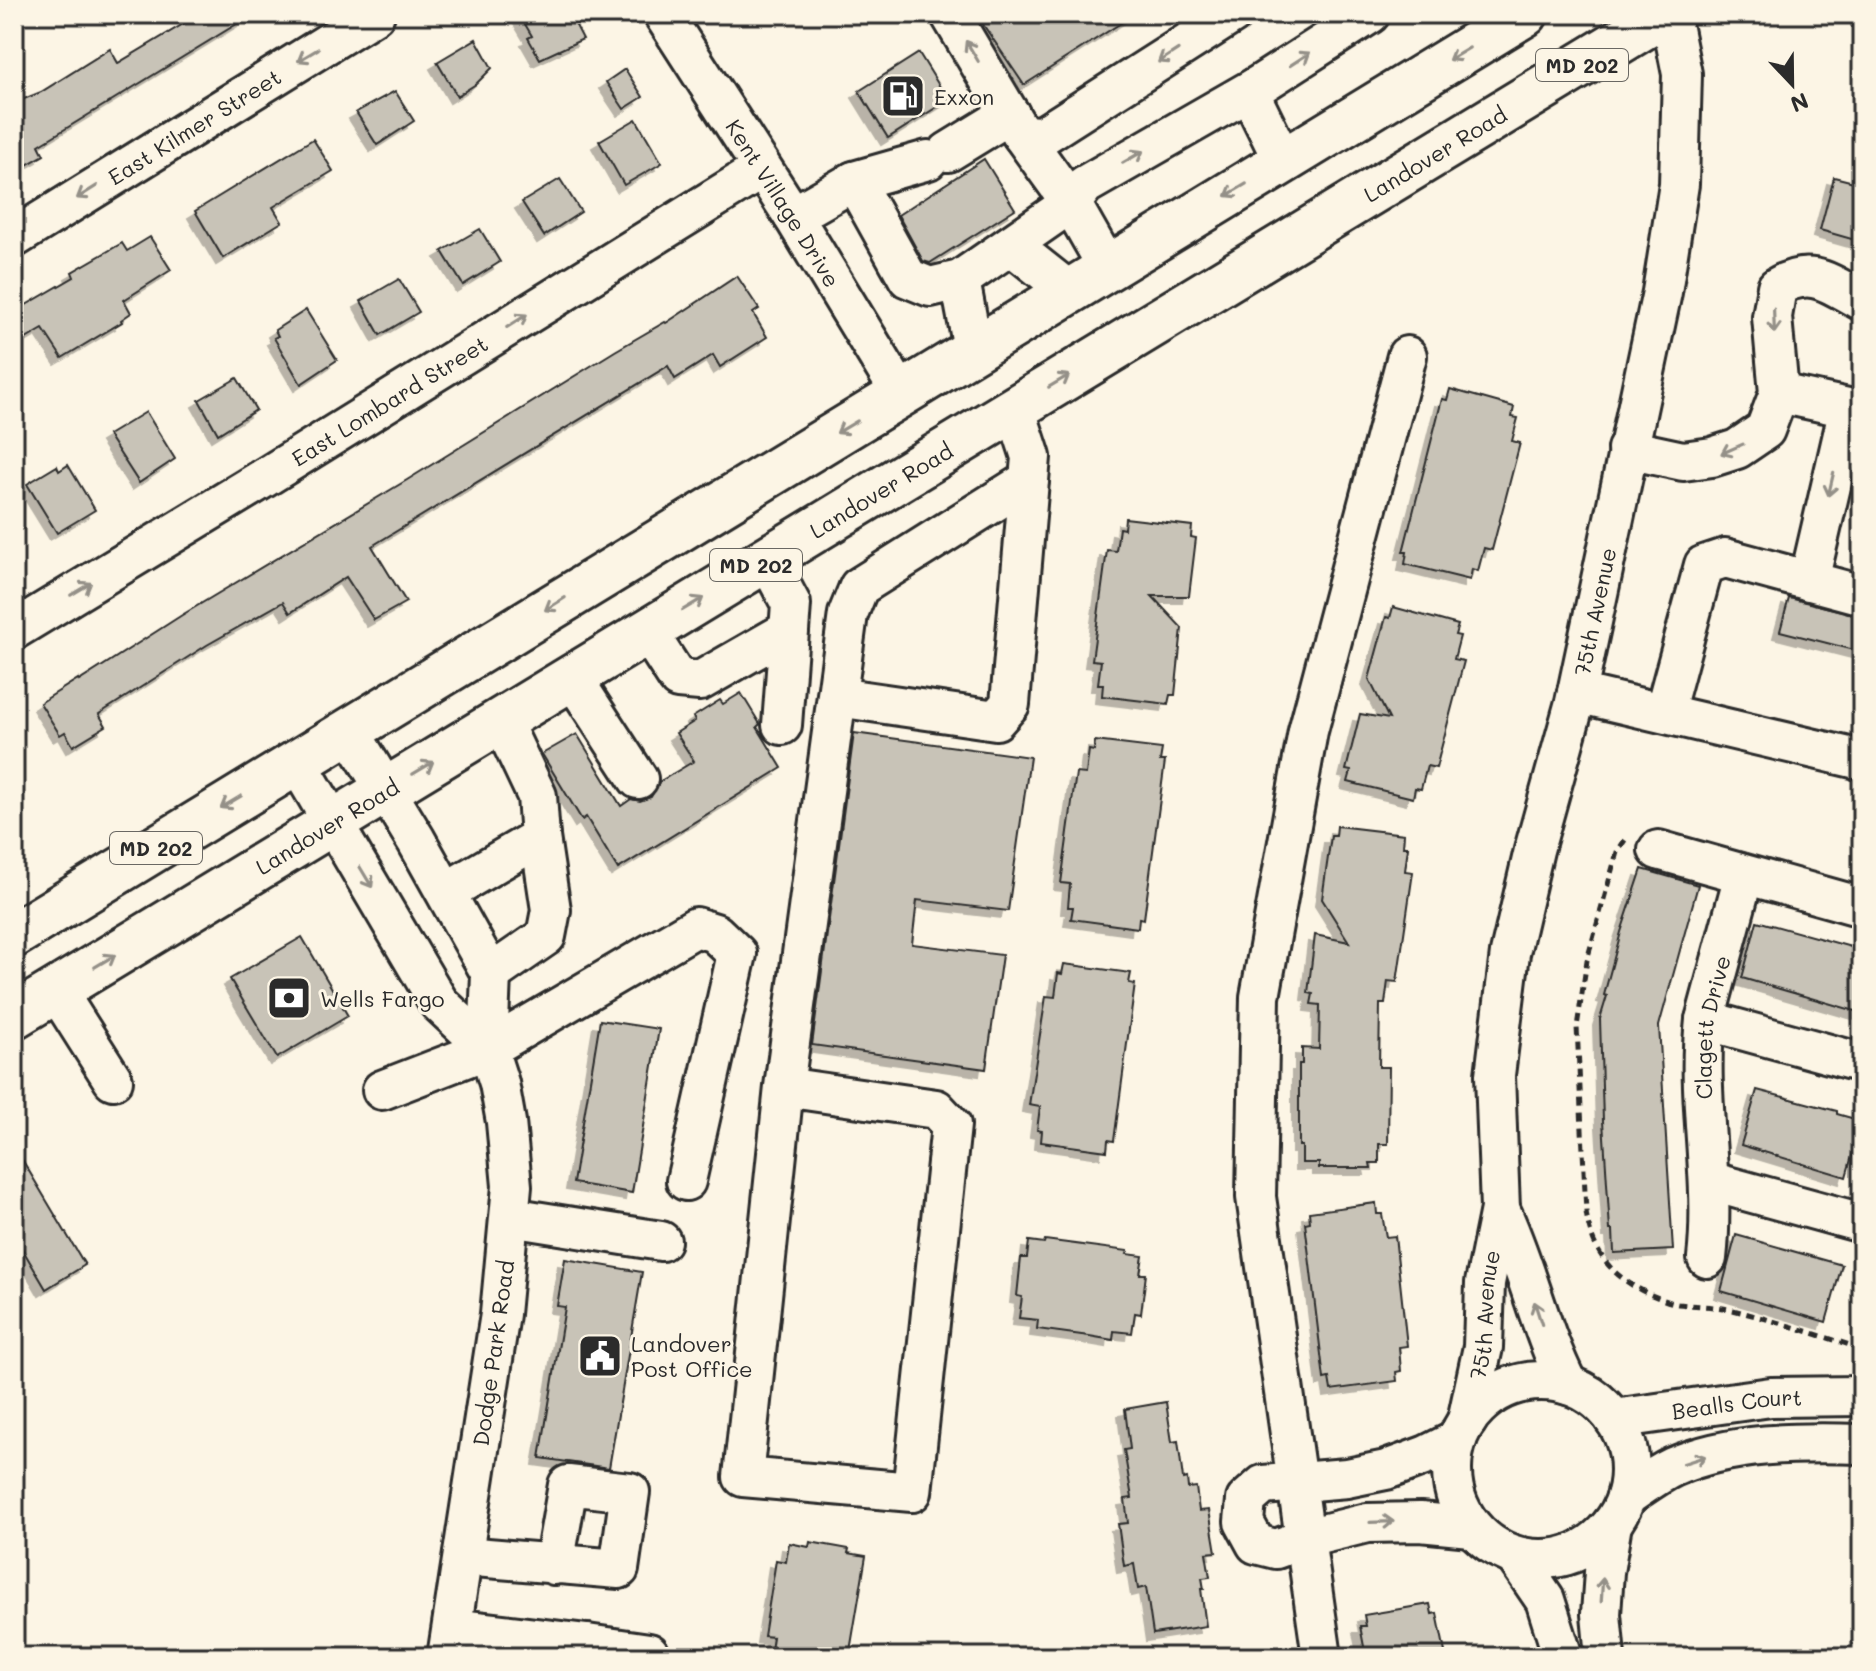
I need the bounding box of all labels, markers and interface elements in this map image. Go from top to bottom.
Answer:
one-way arrow [964,40,980,63]
north arrow [1752,44,1832,124]
one-way arrow [1448,46,1470,63]
one-way arrow [297,47,320,63]
one-way arrow [1157,48,1179,65]
road number: MD 202 [1536,49,1628,81]
one-way arrow [1288,50,1311,66]
street label: East Kilmer Street [102,62,286,191]
fuel station icon: Exxon [879,72,927,120]
place label: Exxon [934,82,994,111]
text: N [1787,86,1813,120]
street label: Landover Road [1358,99,1512,208]
street label: Kent Village Drive [720,113,847,292]
one-way arrow [1121,149,1144,165]
one-way arrow [1225,182,1248,198]
one-way arrow [76,185,99,201]
one-way arrow [1767,307,1782,334]
one-way arrow [505,313,528,329]
street label: East Lombard Street [286,328,493,472]
one-way arrow [1047,373,1070,389]
one-way arrow [836,419,859,435]
street label: Landover Road [804,435,958,545]
one-way arrow [1720,442,1744,457]
one-way arrow [1823,471,1838,497]
street label: 75th Avenue [1566,545,1622,678]
road number: MD 202 [710,549,802,581]
one-way arrow [69,581,92,597]
one-way arrow [681,595,704,611]
one-way arrow [544,596,567,612]
one-way arrow [411,759,434,775]
street label: Landover Road [250,771,404,881]
one-way arrow [220,795,243,811]
road number: MD 202 [110,832,202,864]
one-way arrow [358,865,374,888]
one-way arrow [93,952,116,968]
street label: Clagett Drive [1688,952,1736,1100]
bank icon: Wells Fargo [265,974,313,1022]
place label: Wells Fargo [320,984,445,1013]
street label: 75th Avenue [1462,1247,1506,1382]
street label: Dodge Park Road [466,1258,520,1448]
one-way arrow [1530,1301,1545,1327]
place label: Landover Post Office [631,1329,753,1383]
public building icon: Landover Post Office [576,1332,624,1380]
street label: Bealls Court [1670,1382,1802,1425]
one-way arrow [1680,1452,1706,1467]
one-way arrow [1368,1515,1395,1530]
one-way arrow [1595,1577,1610,1604]

